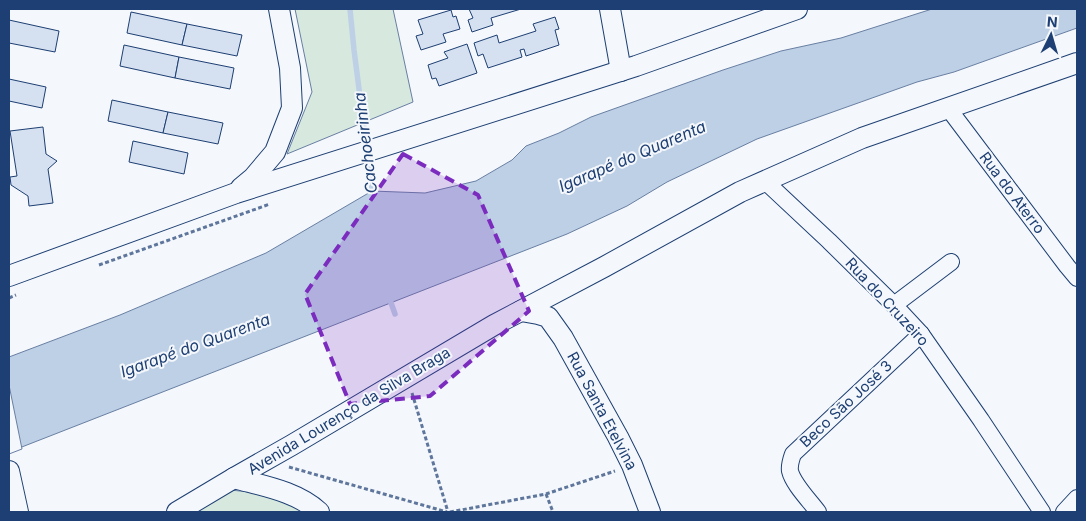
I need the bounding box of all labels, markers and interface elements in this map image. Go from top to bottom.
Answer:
north arrow [1026,10,1076,60]
text: N [1046,13,1058,30]
water label: Cachoeirinha [349,91,381,195]
water label: Igarapé do Quarenta [555,116,709,196]
street label: Rua do Aterro [976,148,1049,237]
street label: Rua do Cruzeiro [842,254,933,350]
water label: Igarapé do Quarenta [117,309,273,381]
street label: Avenida Lourenço da Silva Braga [244,342,453,479]
street label: Rua Santa Etelvina [563,348,642,473]
street label: Beco São José 3 [796,356,896,451]

